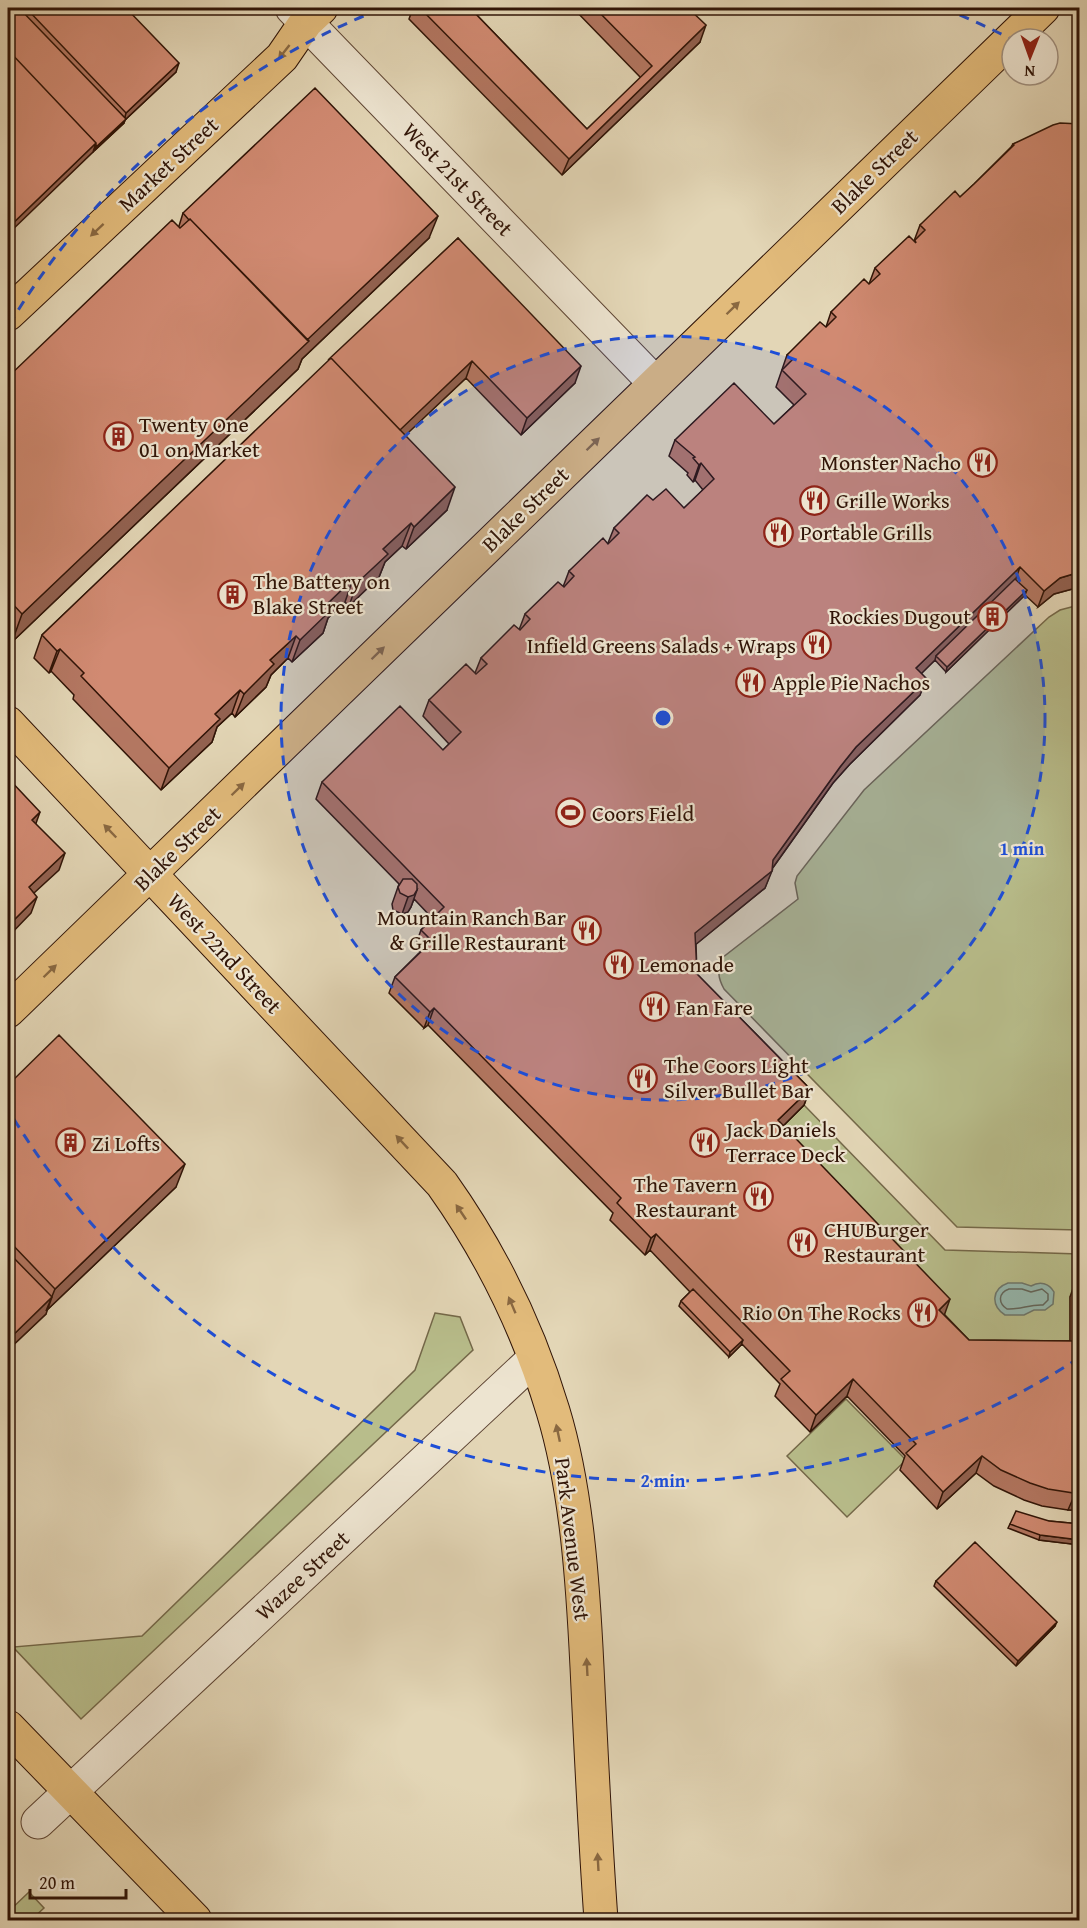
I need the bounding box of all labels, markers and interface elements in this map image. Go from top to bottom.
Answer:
north arrow [1000,27,1060,87]
one-way arrow [278,45,290,60]
text: N [1024,60,1035,84]
street label: Market Street [111,109,225,219]
street label: West 21st Street [395,115,521,243]
street label: Blake Street [823,121,925,221]
one-way arrow [90,223,105,236]
one-way arrow [725,301,739,315]
place label: Twenty One 01 on Market [139,408,260,465]
building icon: Twenty One 01 on Market [102,421,134,453]
one-way arrow [585,437,599,451]
place label: Monster Nacho [821,446,961,478]
restaurant icon: Monster Nacho [966,446,998,478]
street label: Blake Street [474,459,576,559]
restaurant icon: Grille Works [799,484,831,516]
place label: Grille Works [836,484,950,516]
restaurant icon: Portable Grills [763,516,795,548]
place label: Portable Grills [800,516,932,548]
place label: The Battery on Blake Street [253,565,391,622]
building icon: The Battery on Blake Street [216,578,248,610]
place label: Rockies Dugout [829,600,971,632]
building icon: Rockies Dugout [976,600,1008,632]
place label: Infield Greens Salads + Wraps [527,629,796,661]
restaurant icon: Infield Greens Salads + Wraps [801,629,833,661]
one-way arrow [370,646,385,660]
restaurant icon: Apple Pie Nachos [735,666,767,698]
place label: Apple Pie Nachos [772,666,930,698]
centre of rings [653,708,673,728]
one-way arrow [230,782,245,796]
sports icon: Coors Field [555,797,587,829]
place label: Coors Field [592,797,694,829]
street label: Blake Street [126,798,228,898]
one-way arrow [104,824,117,839]
text: 1 min [1000,835,1045,862]
street label: West 22nd Street [160,885,290,1021]
place label: Mountain Ranch Bar & Grille Restaurant [377,901,566,958]
restaurant icon: Mountain Ranch Bar & Grille Restaurant [571,914,603,946]
restaurant icon: Lemonade [602,948,634,980]
place label: Lemonade [639,948,734,980]
one-way arrow [42,964,56,978]
restaurant icon: Fan Fare [639,991,671,1023]
place label: Fan Fare [676,991,753,1023]
place label: The Coors Light Silver Bullet Bar [664,1049,813,1106]
restaurant icon: The Coors Light Silver Bullet Bar [627,1062,659,1094]
place label: Jack Daniels Terrace Deck [723,1113,846,1170]
restaurant icon: Jack Daniels Terrace Deck [689,1126,721,1158]
building icon: Zi Lofts [55,1127,87,1159]
place label: Zi Lofts [92,1127,160,1159]
one-way arrow [395,1134,409,1149]
place label: The Tavern Restaurant [633,1168,738,1225]
restaurant icon: The Tavern Restaurant [742,1181,774,1213]
one-way arrow [455,1204,467,1220]
place label: CHUBurger Restaurant [824,1213,929,1270]
restaurant icon: CHUBurger Restaurant [787,1226,819,1258]
one-way arrow [507,1296,516,1313]
place label: Rio On The Rocks [742,1296,901,1328]
restaurant icon: Rio On The Rocks [906,1296,938,1328]
one-way arrow [553,1423,562,1442]
street label: Park Avenue West [547,1455,599,1623]
text: 2 min [641,1467,686,1494]
street label: Wazee Street [248,1523,357,1627]
one-way arrow [582,1658,591,1677]
one-way arrow [593,1853,602,1872]
scale bar [30,1862,126,1900]
text: 20 m [39,1869,75,1896]

